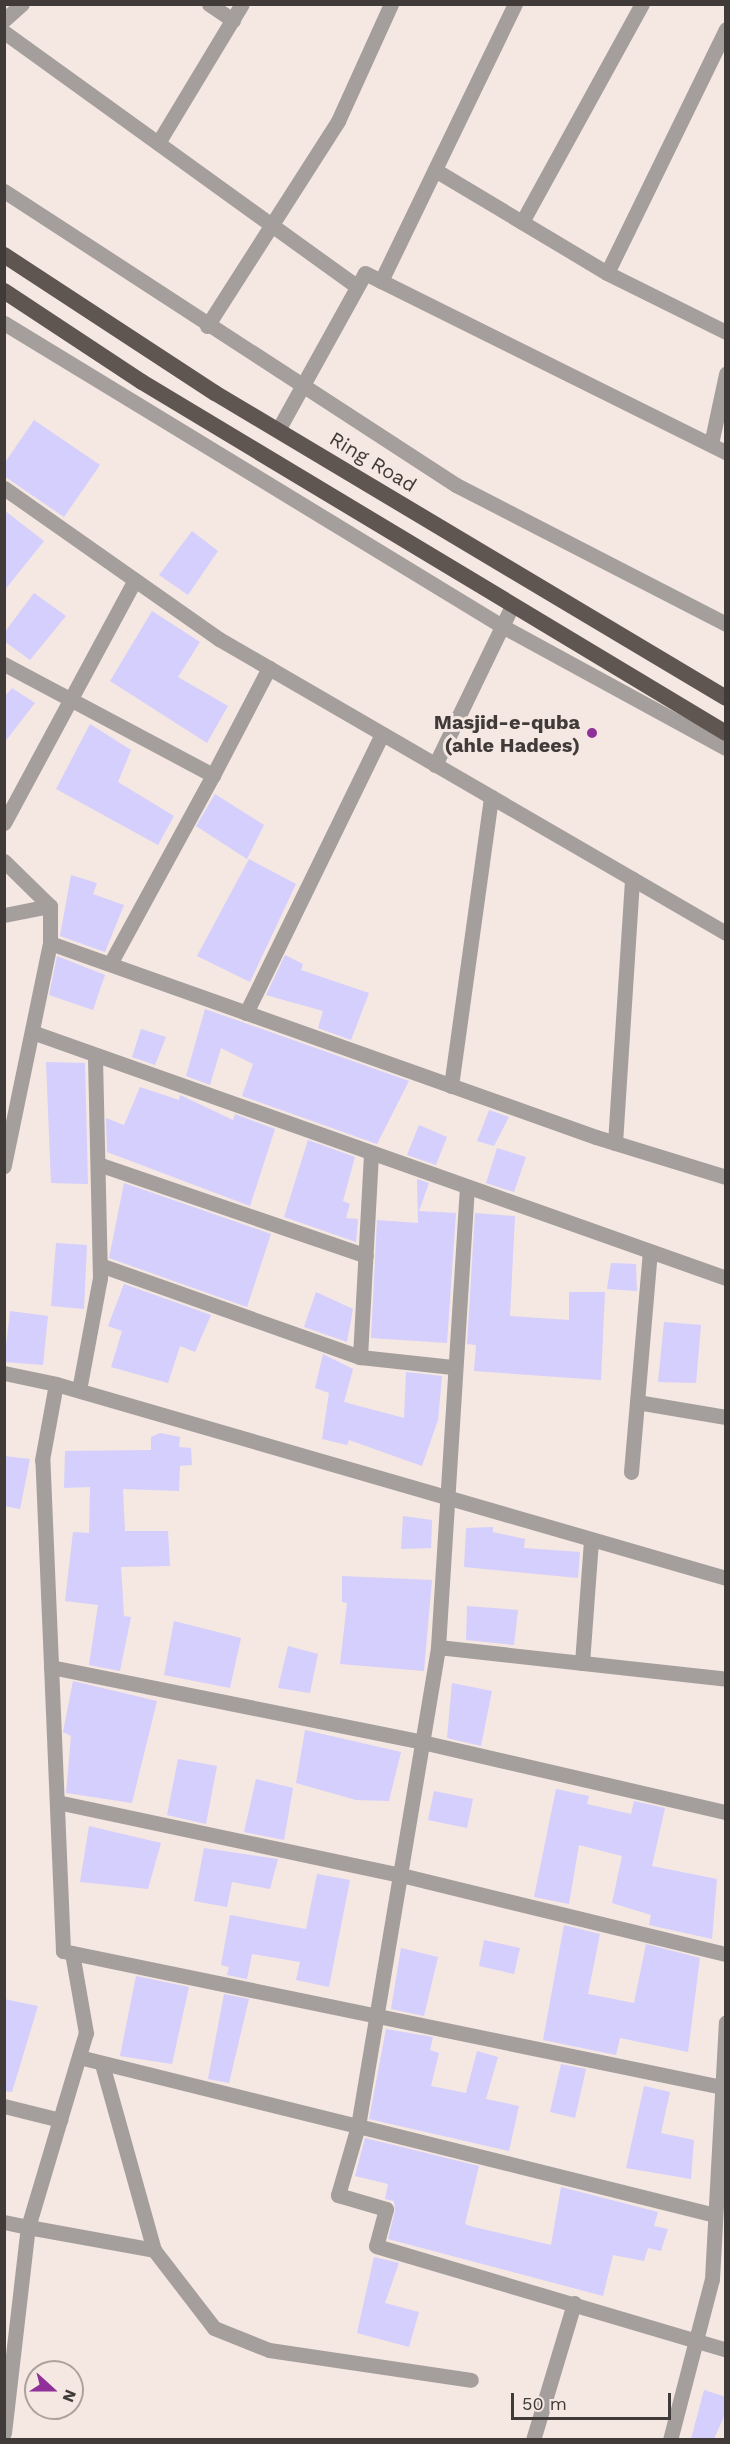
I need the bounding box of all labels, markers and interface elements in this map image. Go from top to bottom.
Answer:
street label: Ring Road [325,427,421,497]
place label: Masjid-e-quba (ahle Hadees) [434,710,580,757]
marker: Masjid-e-quba (ahle Hadees) [585,726,599,740]
north arrow [24,2360,84,2420]
scale bar [514,2381,674,2419]
text: N [58,2387,80,2405]
text: 50 m [522,2393,567,2414]

